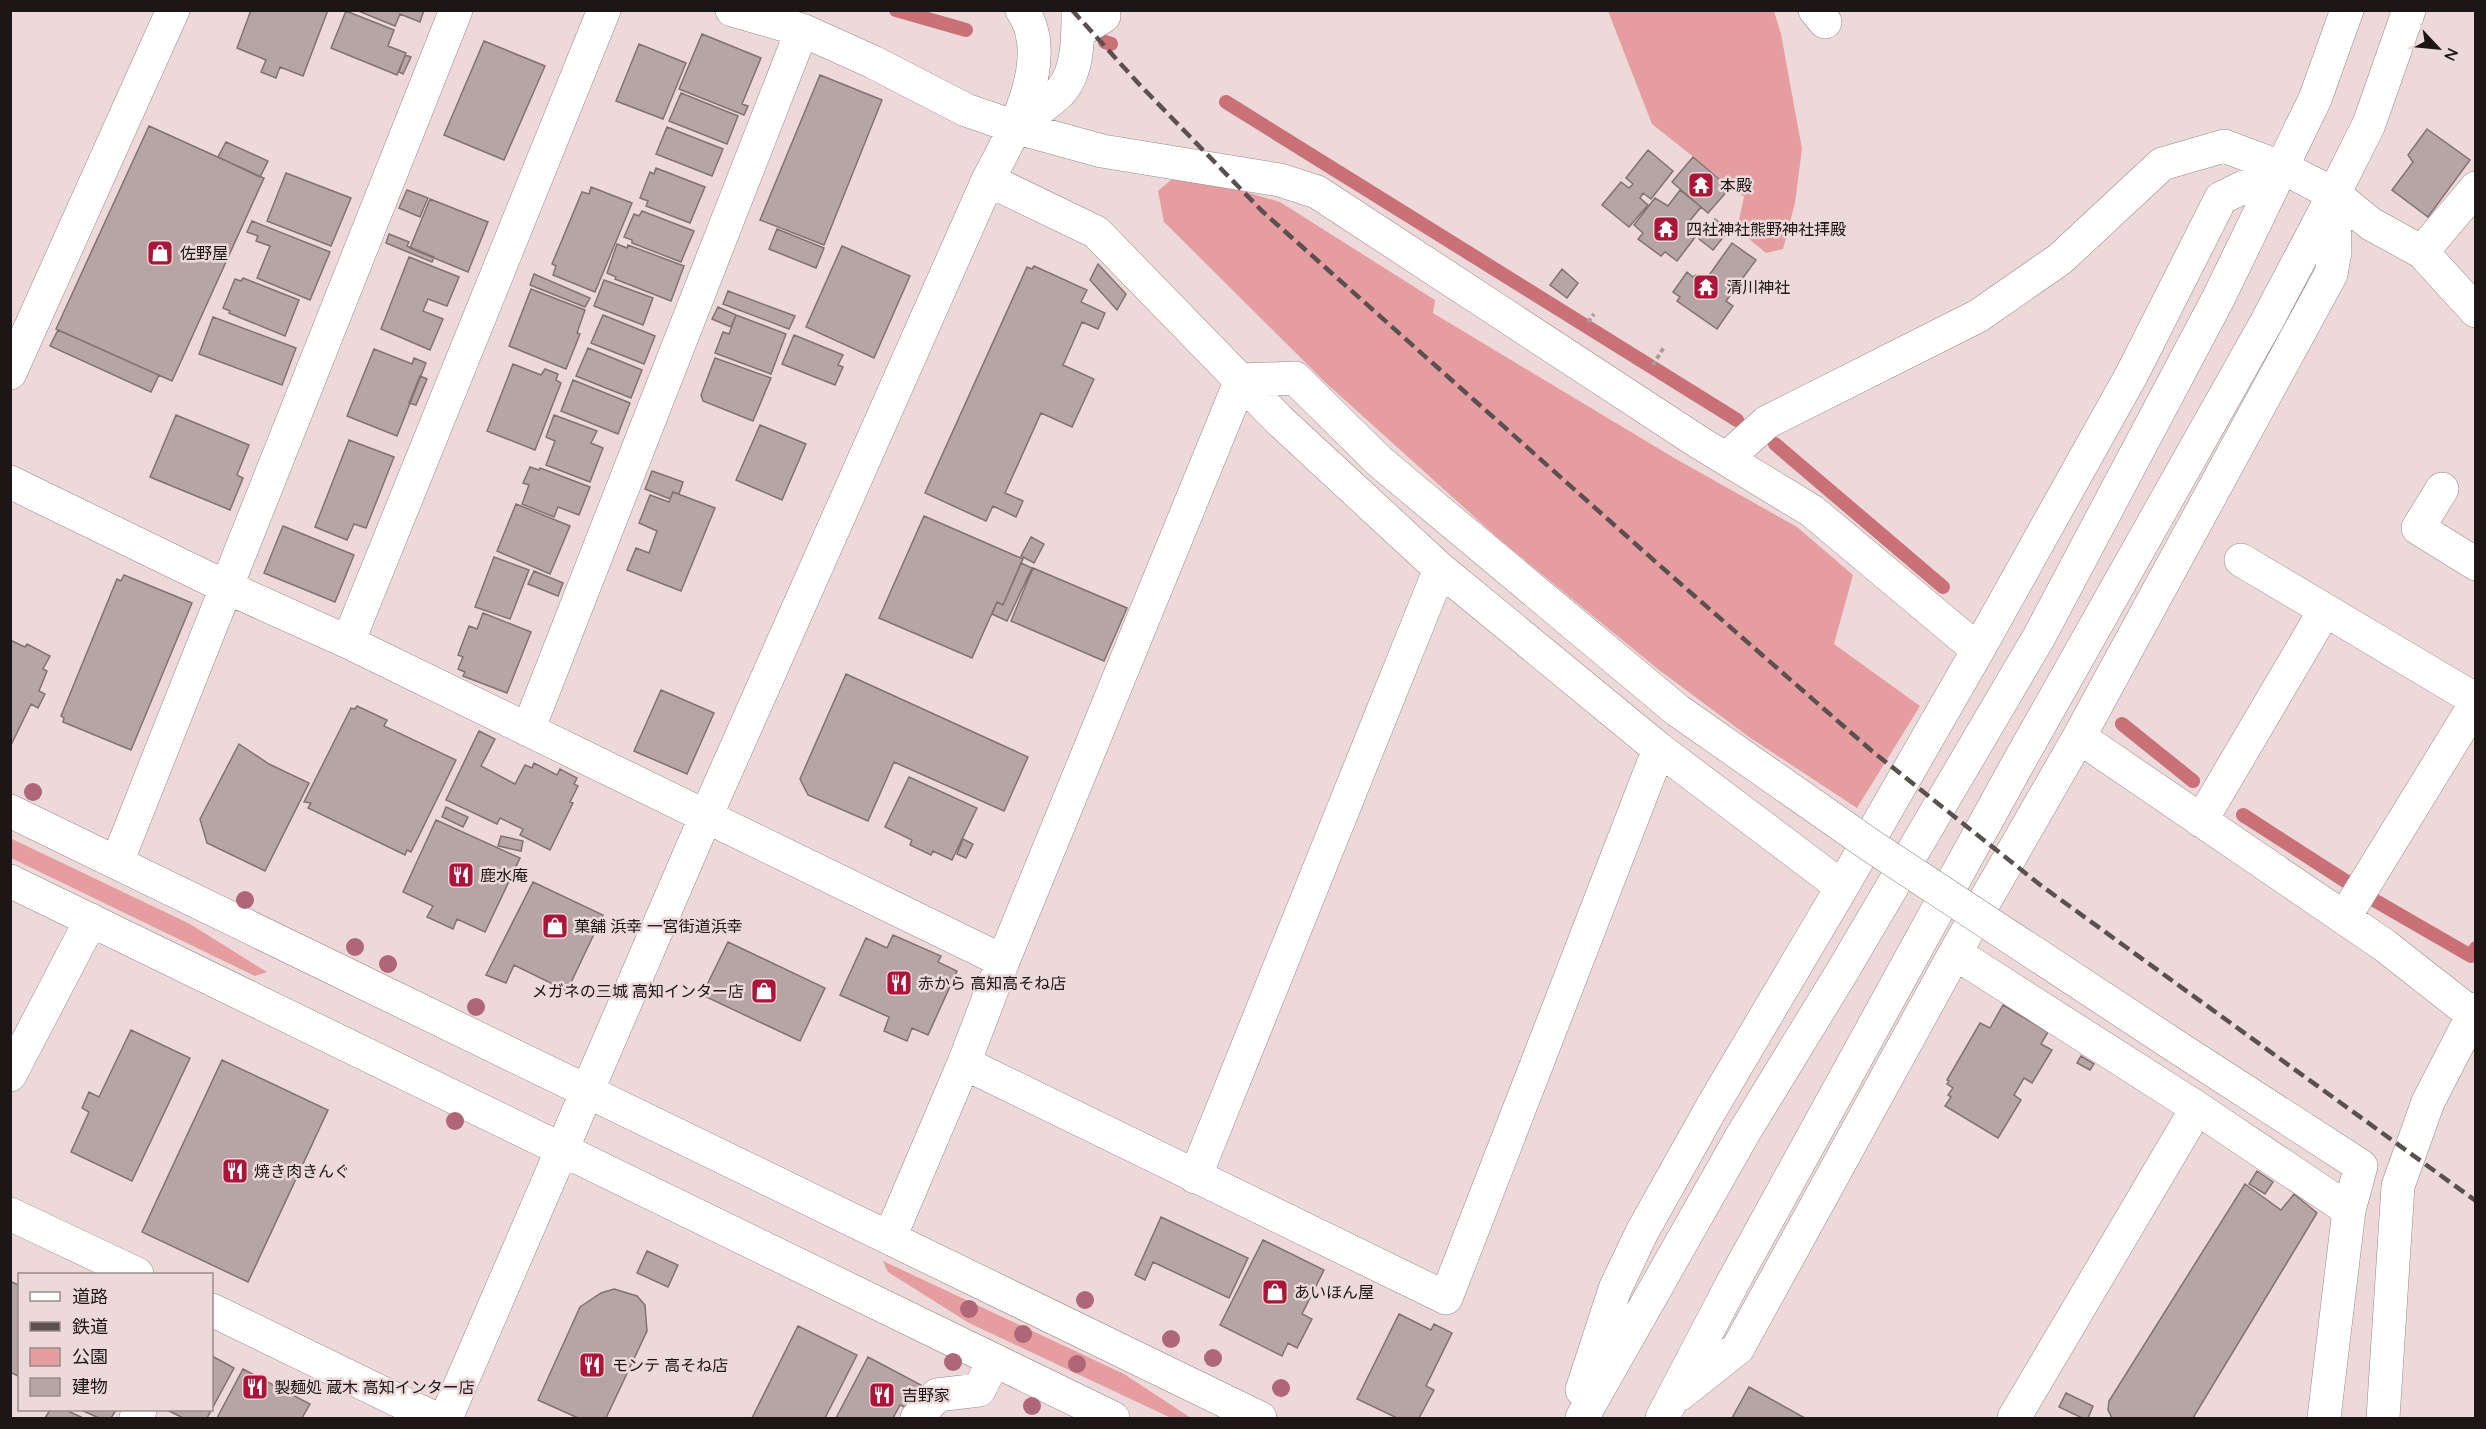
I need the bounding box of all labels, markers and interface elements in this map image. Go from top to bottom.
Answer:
north arrow [2408,18,2468,78]
text: N [2440,45,2463,64]
temple icon: 本殿 [1686,170,1716,200]
place label: 本殿 [1720,175,1752,195]
temple icon: 四社神社熊野神社拝殿 [1651,214,1681,244]
place label: 四社神社熊野神社拝殿 [1686,219,1846,239]
shop icon: 佐野屋 [145,238,175,268]
place label: 佐野屋 [180,243,228,263]
temple icon: 清川神社 [1691,272,1721,302]
place label: 清川神社 [1726,277,1790,297]
restaurant icon: 鹿水庵 [446,860,476,890]
place label: 鹿水庵 [480,865,528,885]
shop icon: 菓舗 浜幸 一宮街道浜幸 [540,911,570,941]
place label: 菓舗 浜幸 一宮街道浜幸 [574,916,743,936]
restaurant icon: 赤から 高知高そね店 [884,968,914,998]
place label: 赤から 高知高そね店 [918,973,1066,993]
shop icon: メガネの三城 高知インター店 [749,976,779,1006]
place label: メガネの三城 高知インター店 [532,981,744,1001]
restaurant icon: 焼き肉きんぐ [220,1156,250,1186]
place label: 焼き肉きんぐ [254,1161,350,1181]
legend [18,1273,213,1411]
shop icon: あいほん屋 [1260,1277,1290,1307]
place label: あいほん屋 [1294,1282,1374,1302]
text: 道路 [72,1285,108,1308]
text: 鉄道 [72,1315,108,1338]
text: 公園 [72,1345,108,1368]
restaurant icon: モンテ 高そね店 [577,1350,607,1380]
place label: モンテ 高そね店 [612,1355,728,1375]
restaurant icon: 製麺処 蔵木 高知インター店 [240,1372,270,1402]
text: 建物 [72,1375,108,1398]
place label: 製麺処 蔵木 高知インター店 [274,1377,475,1397]
restaurant icon: 吉野家 [867,1380,897,1410]
place label: 吉野家 [902,1385,950,1405]

